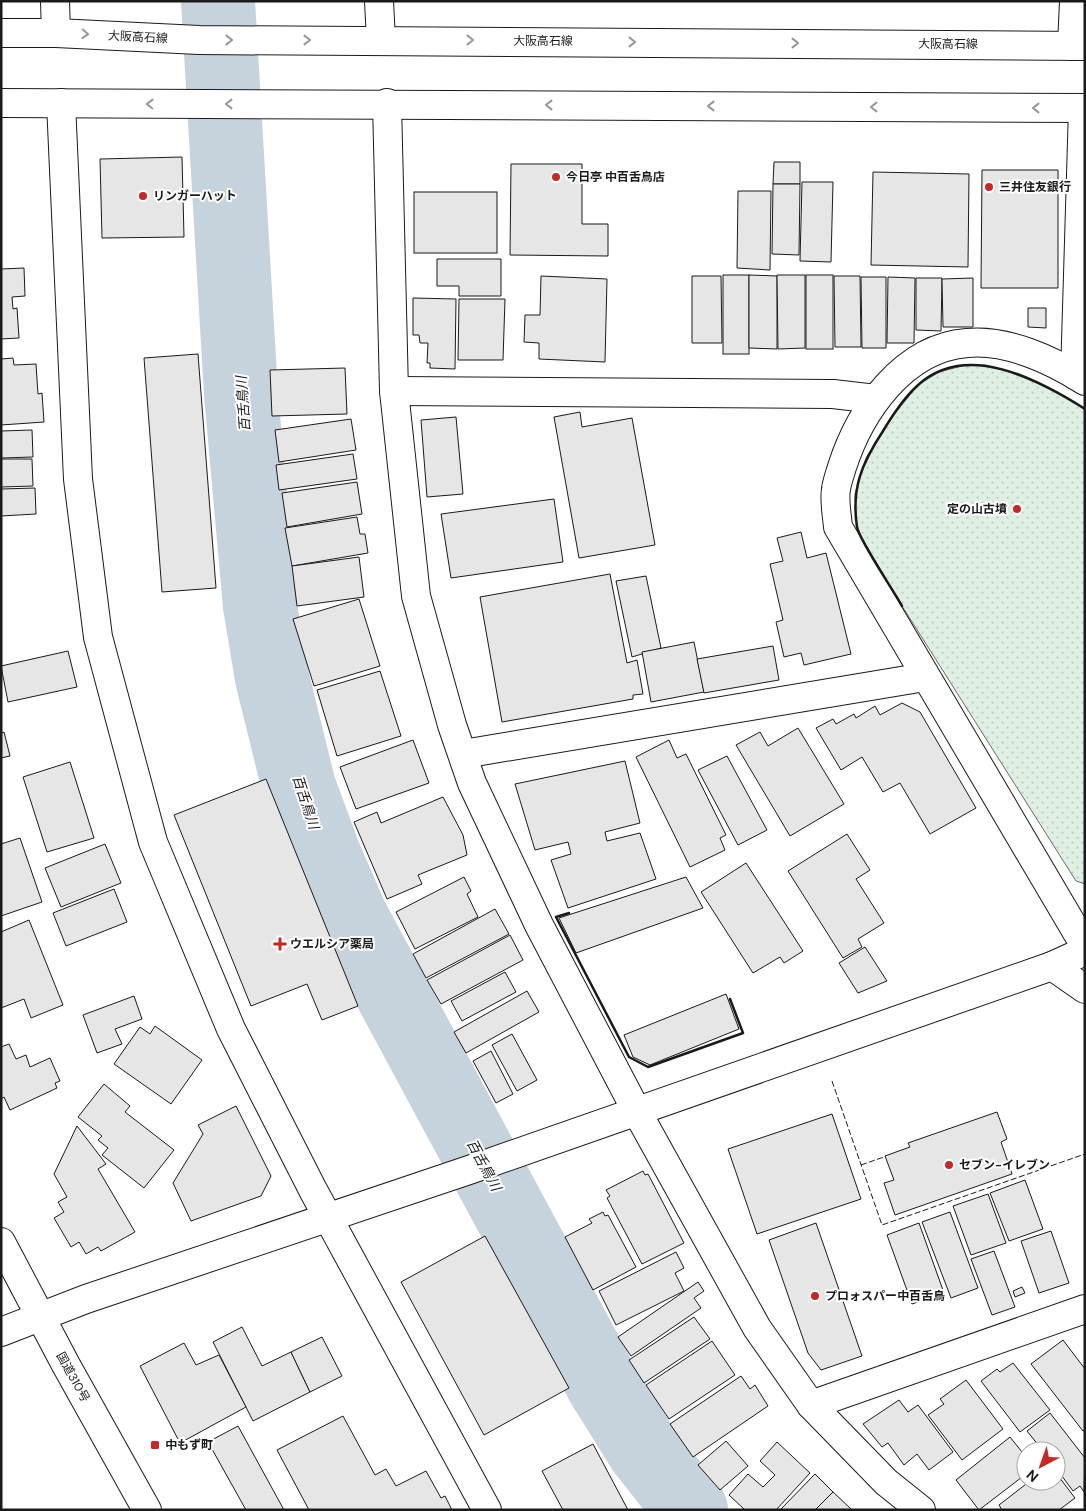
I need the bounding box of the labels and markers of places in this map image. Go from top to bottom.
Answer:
place label: 今日亭 中百舌鳥店 [566,169,665,185]
marker: 今日亭 中百舌鳥店 [550,171,562,183]
place label: 三井住友銀行 [999,179,1071,195]
marker: 三井住友銀行 [983,181,995,193]
place label: リンガーハット [153,188,237,204]
marker: リンガーハット [137,190,149,202]
place label: 定の山古墳 [947,501,1007,517]
marker: 定の山古墳 [1011,503,1023,515]
place label: ウエルシア薬局 [290,936,374,952]
marker: ウエルシア薬局 [274,938,286,950]
place label: セブン-イレブン [959,1157,1050,1173]
marker: セブン-イレブン [943,1159,955,1171]
place label: プロォスパー中百舌鳥 [825,1288,945,1304]
marker: プロォスパー中百舌鳥 [809,1290,821,1302]
place label: 中もず町 [165,1437,213,1453]
marker: 中もず町 [149,1439,161,1451]

